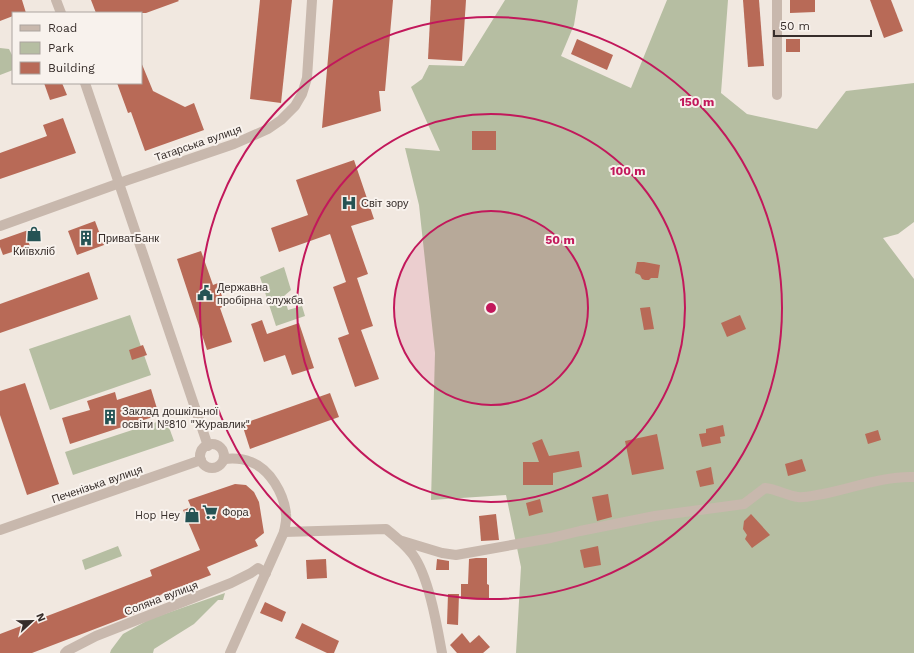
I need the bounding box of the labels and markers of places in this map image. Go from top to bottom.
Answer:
hospital icon: Світ зору [340,194,358,212]
place label: Світ зору [361,197,409,210]
shop icon: Київхліб [25,225,43,243]
building icon: ПриватБанк [77,229,95,247]
place label: ПриватБанк [98,232,159,245]
place label: Київхліб [13,245,55,258]
place label: Державна пробірна служба [217,281,304,307]
public building icon: Державна пробірна служба [196,284,214,302]
centre of rings [484,301,498,315]
place label: Заклад дошкільної освіти №810 "Журавлик" [122,405,250,431]
building icon: Заклад дошкільної освіти №810 "Журавлик" [101,408,119,426]
supermarket icon: Фора [201,503,219,521]
shop icon: Hop Hey [183,506,201,524]
place label: Фора [222,506,250,519]
place label: Hop Hey [135,509,180,522]

